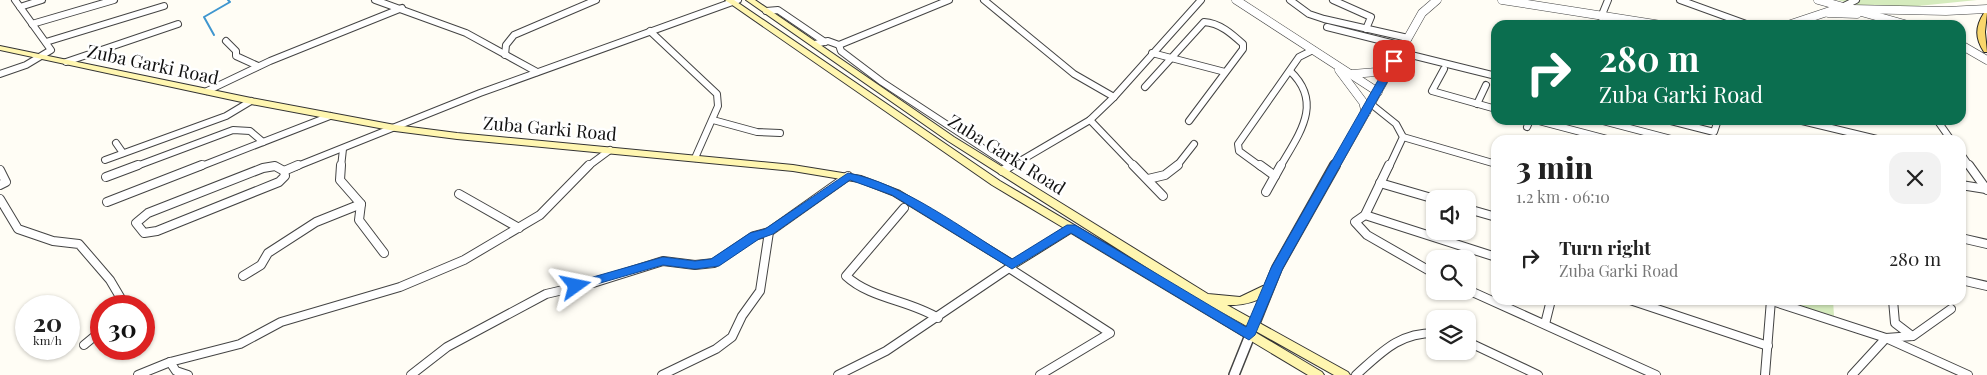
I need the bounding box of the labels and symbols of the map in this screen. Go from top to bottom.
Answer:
street label: Zuba Garki Road [85,38,222,90]
pin [1373,40,1415,82]
street label: Zuba Garki Road [944,108,1071,200]
street label: Zuba Garki Road [482,110,618,146]
position arrow [549,259,601,311]
speed limit sign: 30 [90,295,155,360]

